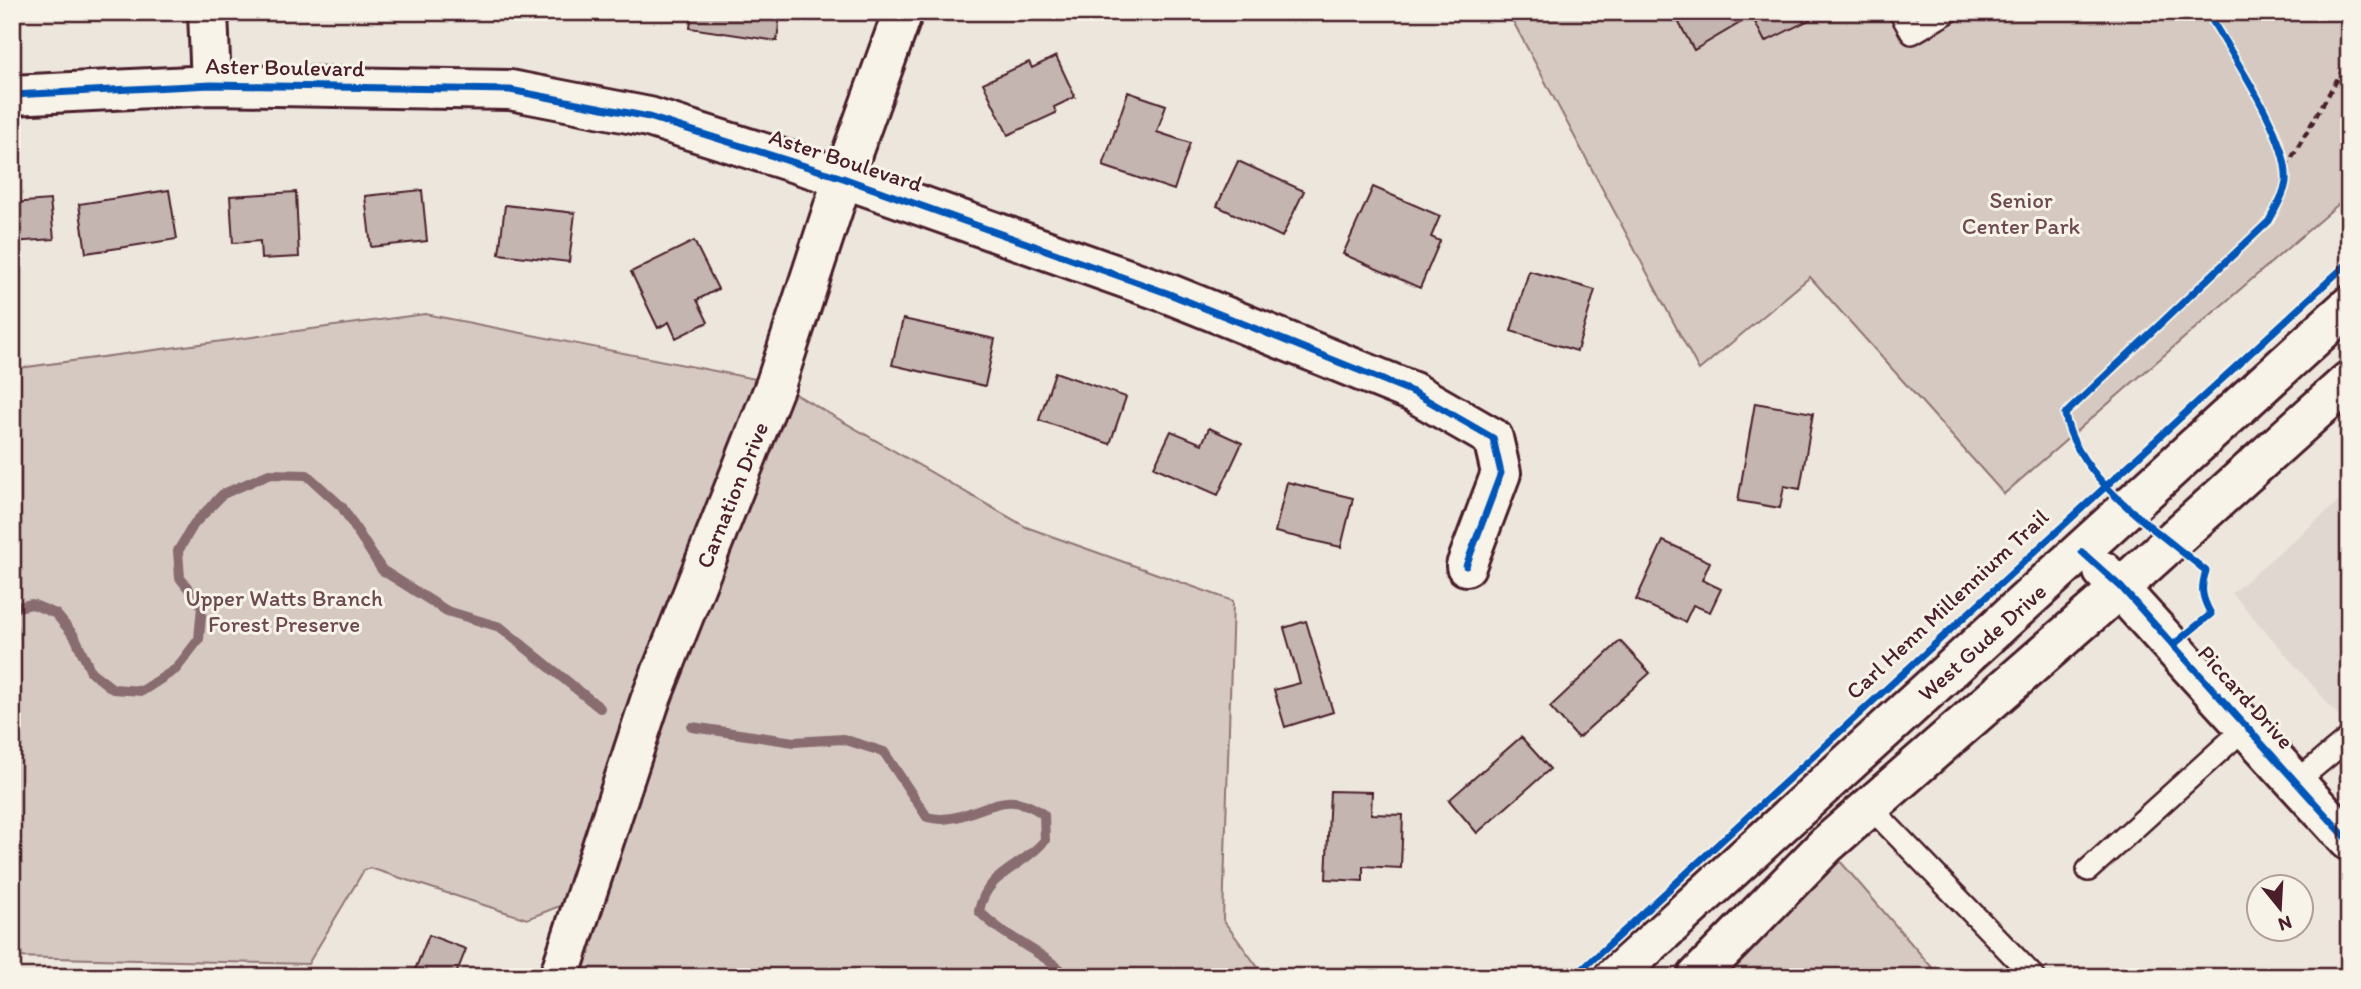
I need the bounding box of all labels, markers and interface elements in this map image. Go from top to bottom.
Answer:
street label: Aster Boulevard [205,52,365,82]
street label: Aster Boulevard [766,122,926,198]
park label: Senior Center Park [1962,186,2081,240]
street label: Carnation Drive [690,418,774,572]
street label: Carl Henn Millennium Trail [1840,503,2054,705]
street label: West Gude Drive [1912,577,2052,707]
park label: Upper Watts Branch Forest Preserve [185,584,383,638]
street label: Piccard Drive [2192,639,2300,755]
north arrow [2246,874,2316,944]
text: N [2275,911,2295,937]

